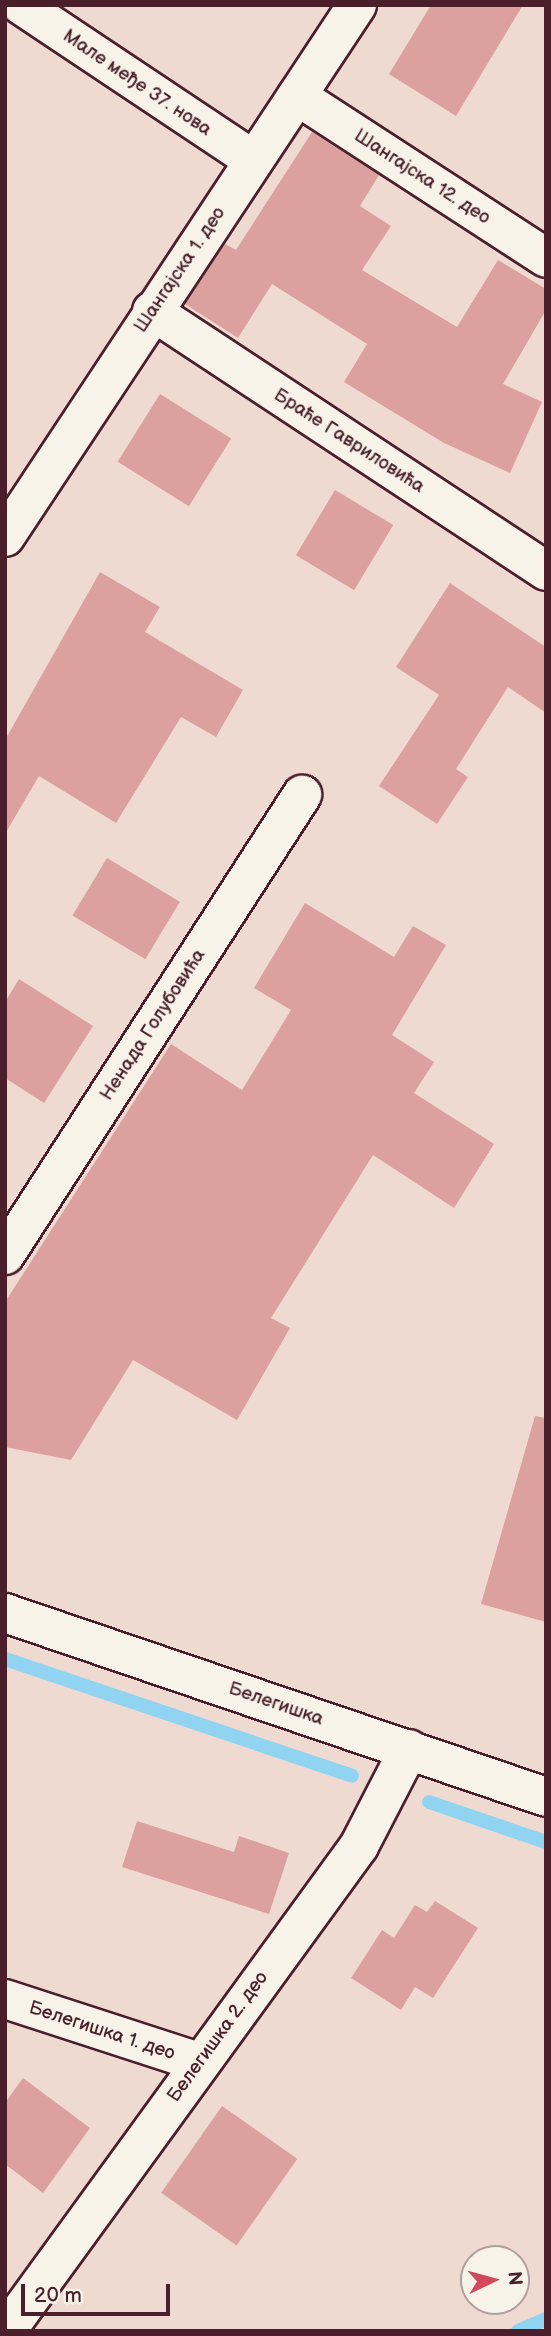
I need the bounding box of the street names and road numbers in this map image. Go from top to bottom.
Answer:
street label: Мале међе 37. нова [58,25,216,141]
street label: Шангајска 12. део [350,124,494,230]
street label: Шангајска 1. део [130,203,230,337]
street label: Браће Гавриловића [269,384,429,498]
street label: Ненада Голубовића [96,945,210,1105]
street label: Белегишка [226,1677,326,1731]
street label: Белегишка 2. део [163,1967,273,2107]
street label: Белегишка 1. део [26,1997,178,2065]

